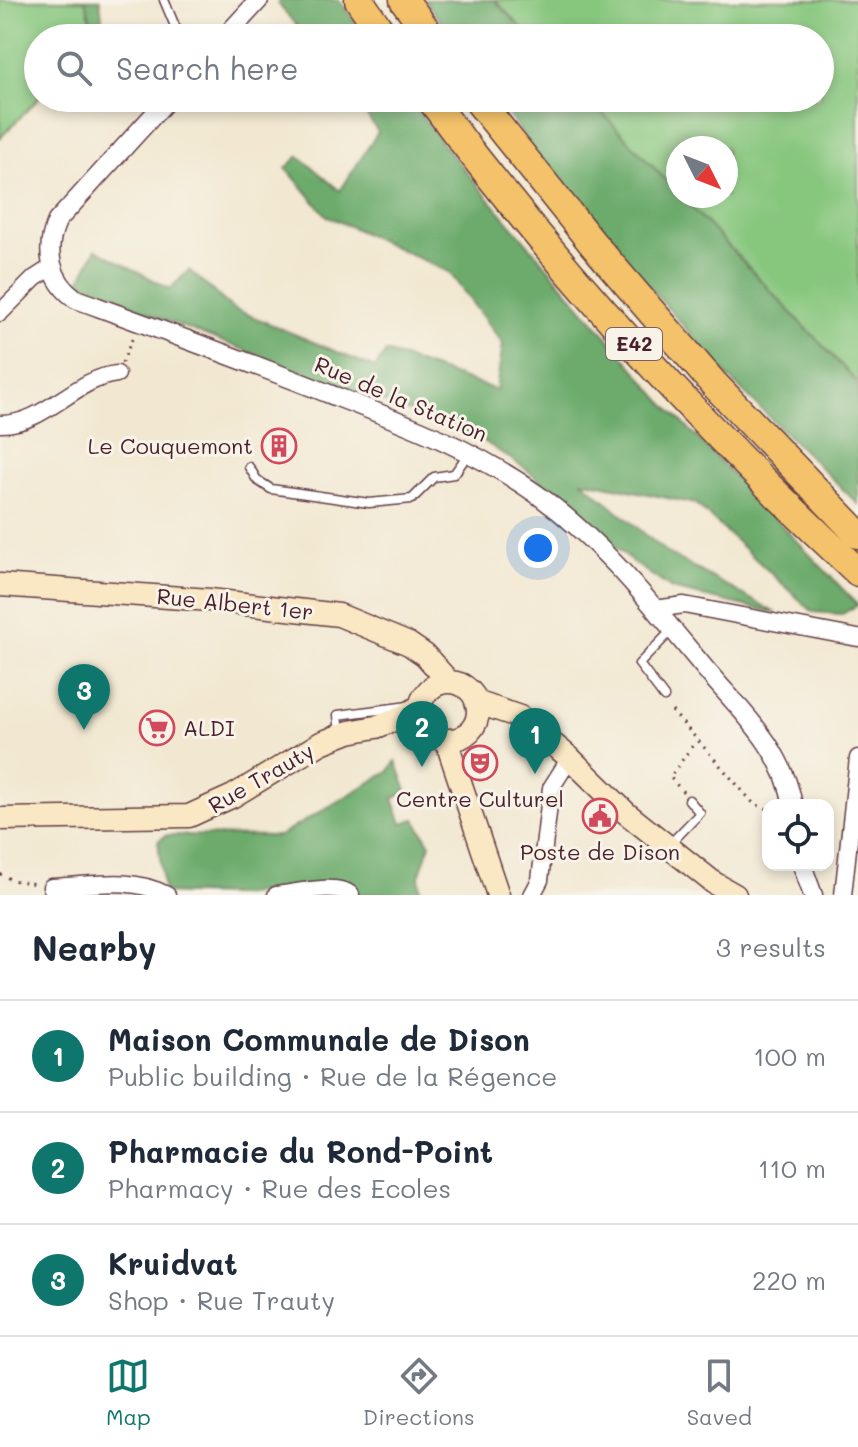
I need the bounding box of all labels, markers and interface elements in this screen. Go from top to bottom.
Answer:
search box [24,24,834,112]
icon: search [52,46,96,90]
text: Search here [116,48,299,88]
north arrow [666,136,738,208]
road number: E42 [606,328,662,360]
street label: Rue de la Station [310,349,492,448]
building icon: Le Couquemont [260,427,298,465]
place label: Le Couquemont [88,431,253,460]
your location [518,528,558,568]
street label: Rue Albert 1er [155,581,315,626]
pin: 3 [58,664,110,730]
pin: 2 [396,701,448,767]
pin: 1 [509,708,561,774]
supermarket icon: ALDI [138,709,176,747]
place label: ALDI [183,713,235,742]
street label: Rue Trauty [203,736,319,819]
theatre icon: Centre Culturel [461,744,499,782]
place label: Centre Culturel [396,784,564,813]
public building icon: Poste de Dison [581,797,619,835]
map controls [762,799,834,871]
button: locate [762,799,834,871]
place label: Poste de Dison [520,837,680,866]
text: Nearby [32,925,157,970]
text: 3 results [716,930,826,964]
text: Maison Communale de Dison [108,1019,530,1059]
text: 1 [52,1039,64,1073]
text: 100 m [753,1039,826,1073]
text: Public building · Rue de la Régence [108,1059,557,1093]
text: Pharmacie du Rond-Point [108,1131,493,1171]
text: 2 [51,1151,65,1185]
text: 110 m [758,1151,826,1185]
text: Pharmacy · Rue des Ecoles [108,1171,451,1205]
text: Kruidvat [108,1243,238,1283]
text: 3 [50,1263,66,1297]
text: 220 m [752,1263,826,1297]
text: Shop · Rue Trauty [108,1283,335,1317]
tab: Map [106,1354,151,1431]
tab: Directions [363,1354,475,1431]
tab: Saved [687,1354,752,1431]

